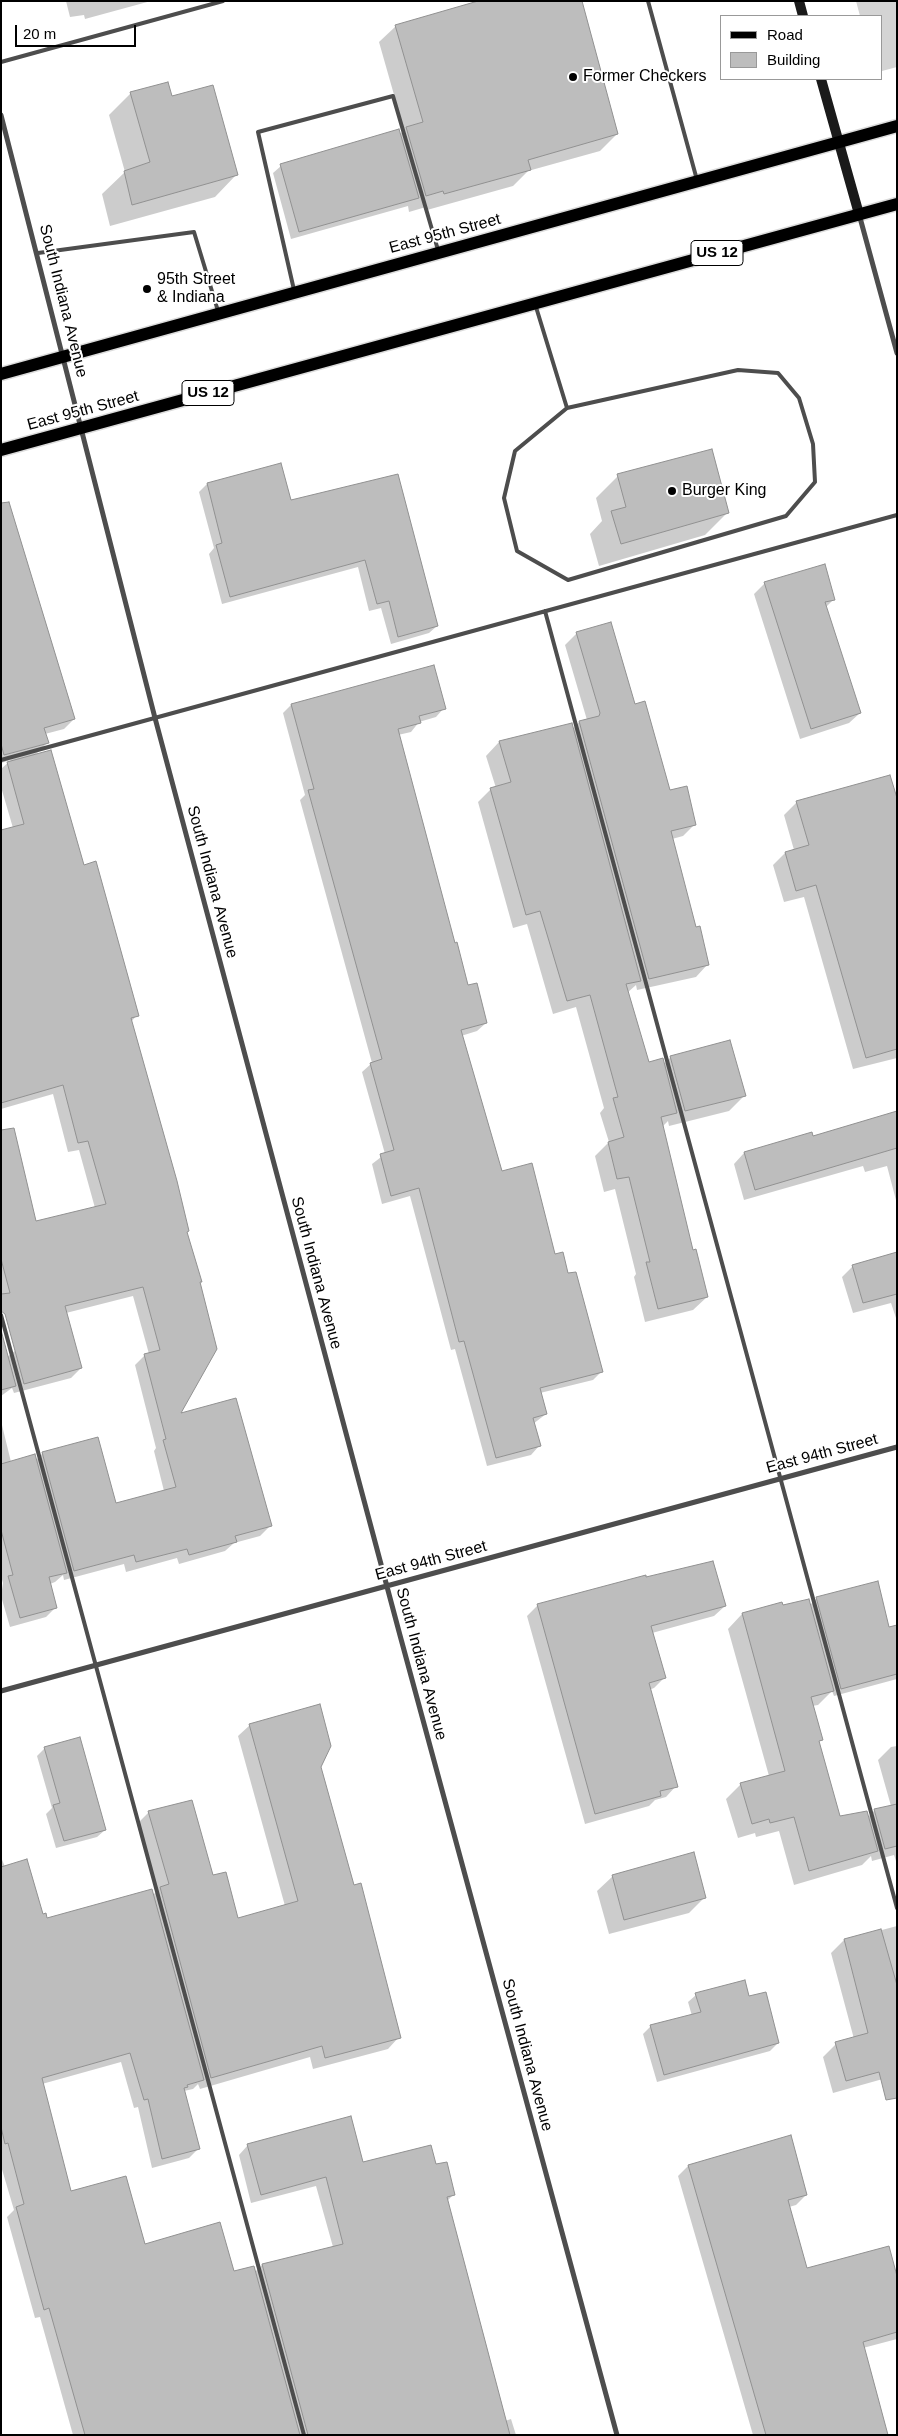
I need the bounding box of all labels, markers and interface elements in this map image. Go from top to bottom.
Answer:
scale bar [18,15,139,47]
legend [720,15,883,80]
text: 20 m [23,25,56,42]
text: Road [767,26,803,43]
text: Building [767,51,820,68]
place label: Former Checkers [583,67,707,87]
marker: Former Checkers [567,71,579,83]
street label: East 95th Street [387,210,503,258]
street label: South Indiana Avenue [35,222,91,380]
road number: US 12 [691,240,743,266]
place label: 95th Street & Indiana [157,270,235,308]
marker: 95th Street & Indiana [141,283,153,295]
road number: US 12 [182,380,234,406]
street label: East 95th Street [25,387,141,435]
place label: Burger King [682,481,766,501]
marker: Burger King [666,485,678,497]
street label: South Indiana Avenue [182,804,242,960]
street label: South Indiana Avenue [286,1195,346,1351]
street label: East 94th Street [764,1430,880,1478]
street label: East 94th Street [373,1537,489,1585]
street label: South Indiana Avenue [391,1586,451,1742]
street label: South Indiana Avenue [497,1977,557,2133]

